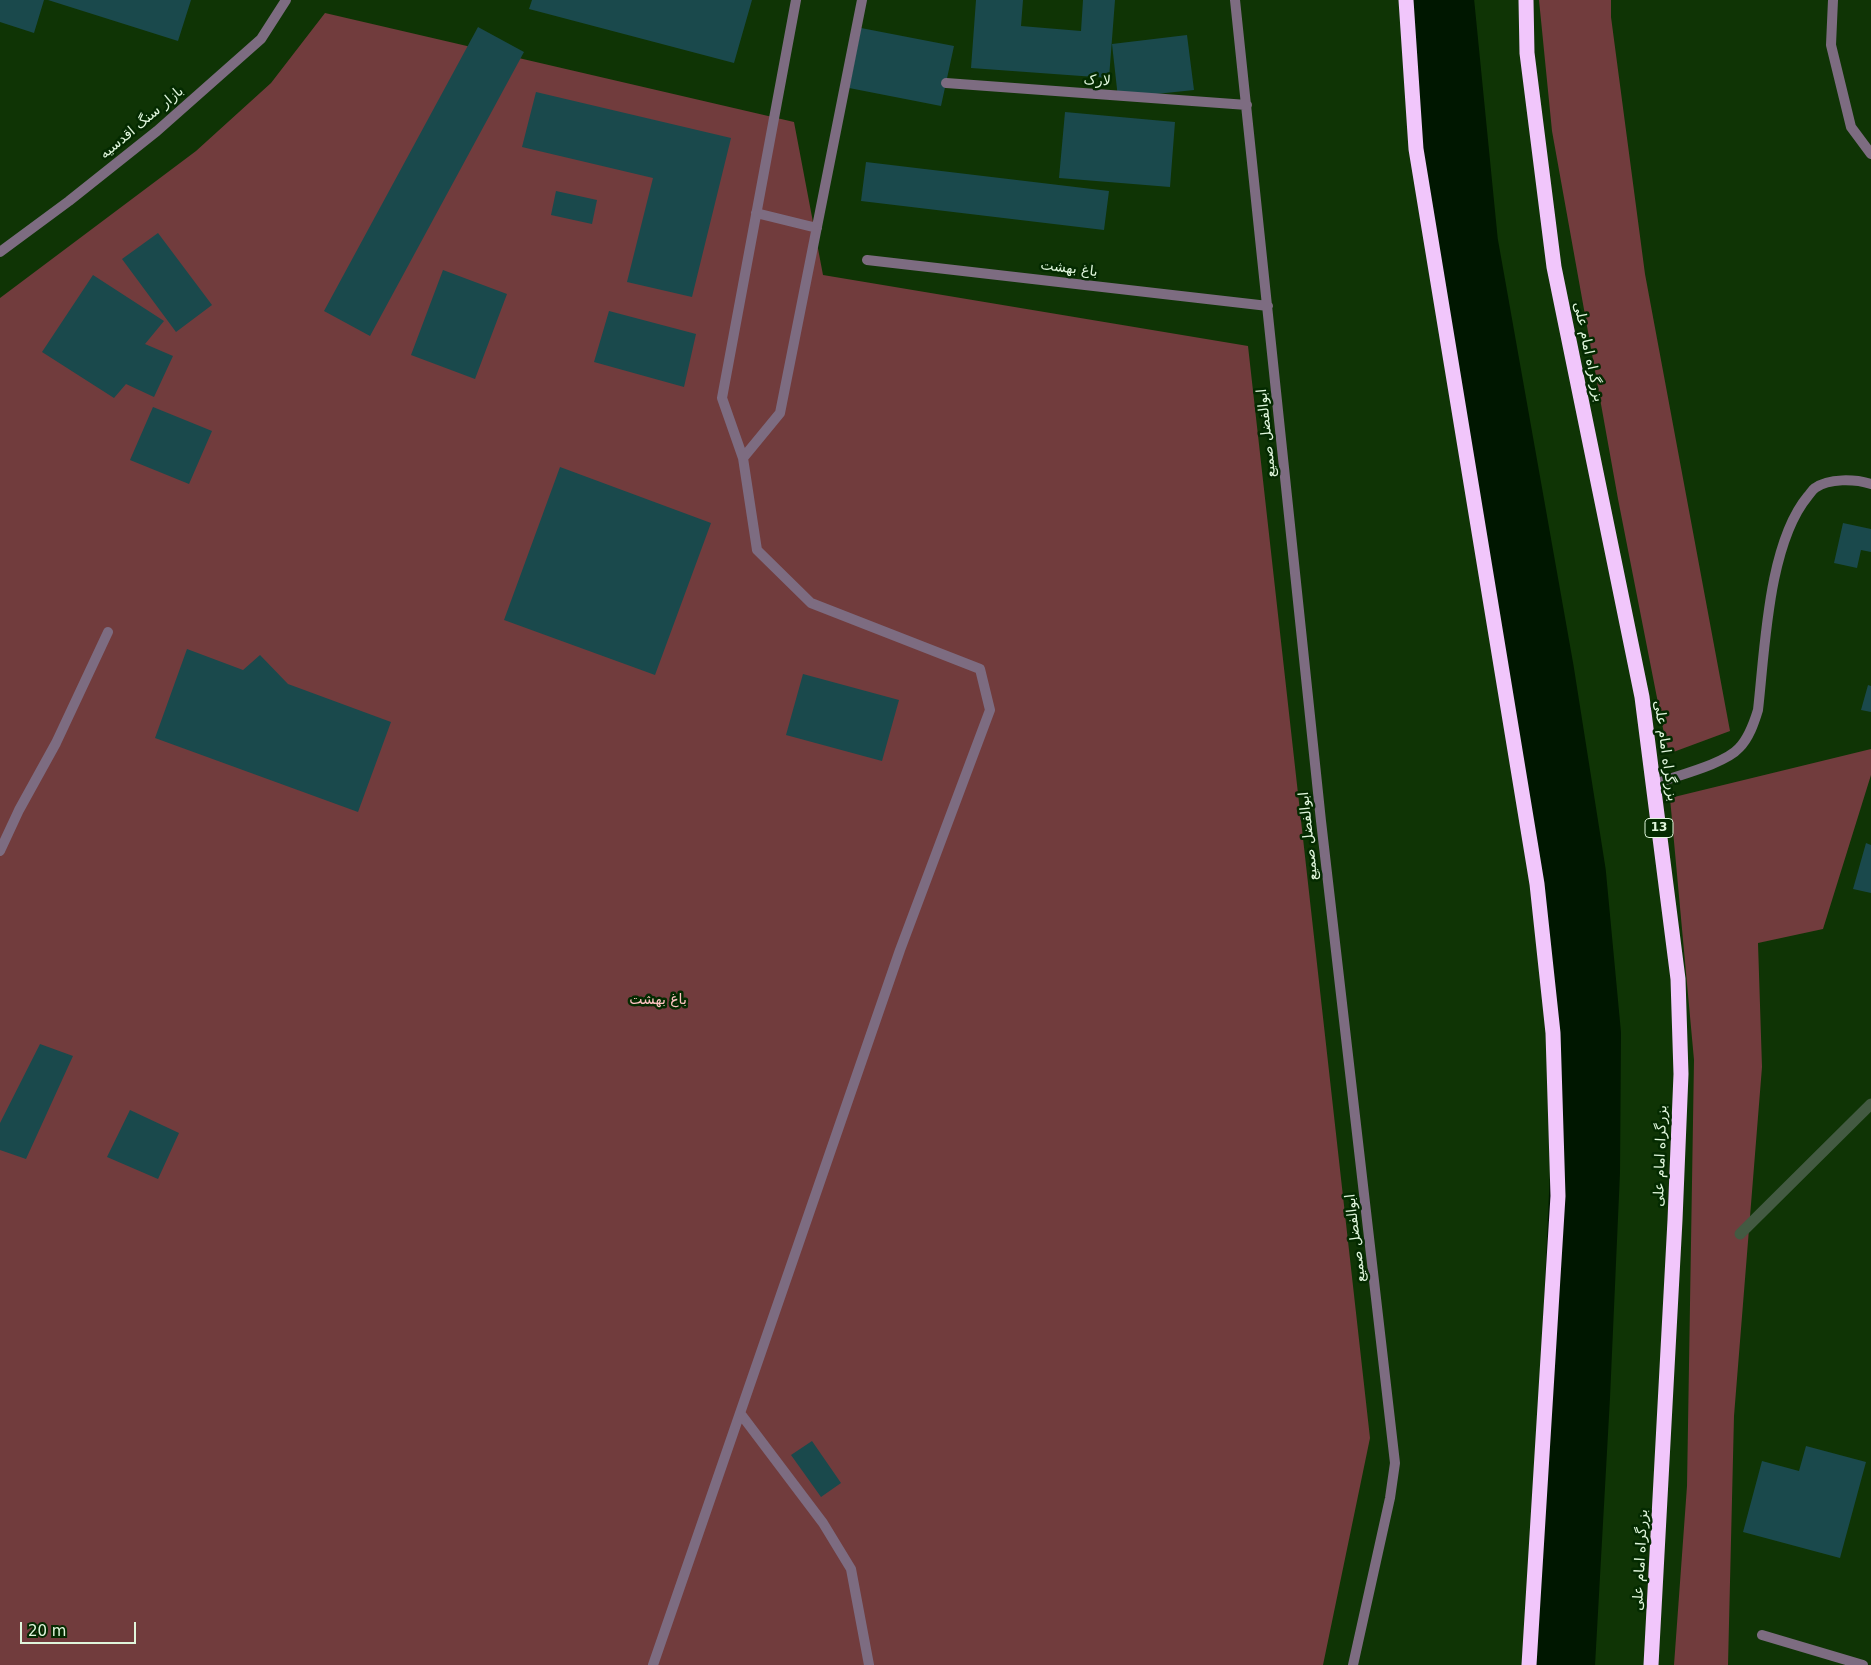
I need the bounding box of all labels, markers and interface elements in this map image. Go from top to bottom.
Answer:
street label: لارک [1083,72,1111,90]
street label: بازار سنگ اقدسیه [97,83,187,163]
street label: باغ بهشت [1039,257,1099,281]
street label: بزرگراه امام علی [1569,300,1607,404]
street label: ابوالفضل صمیع [1254,388,1280,478]
street label: بزرگراه امام علی [1650,699,1680,803]
street label: ابوالفضل صمیع [1296,791,1322,881]
road number: 13 [1645,818,1673,838]
park label: باغ بهشت [629,992,687,1008]
street label: بزرگراه امام علی [1651,1105,1671,1207]
street label: ابوالفضل صمیع [1342,1193,1370,1283]
street label: بزرگراه امام علی [1630,1509,1652,1611]
scale bar [22,1612,139,1644]
text: 20 m [28,1622,66,1640]

